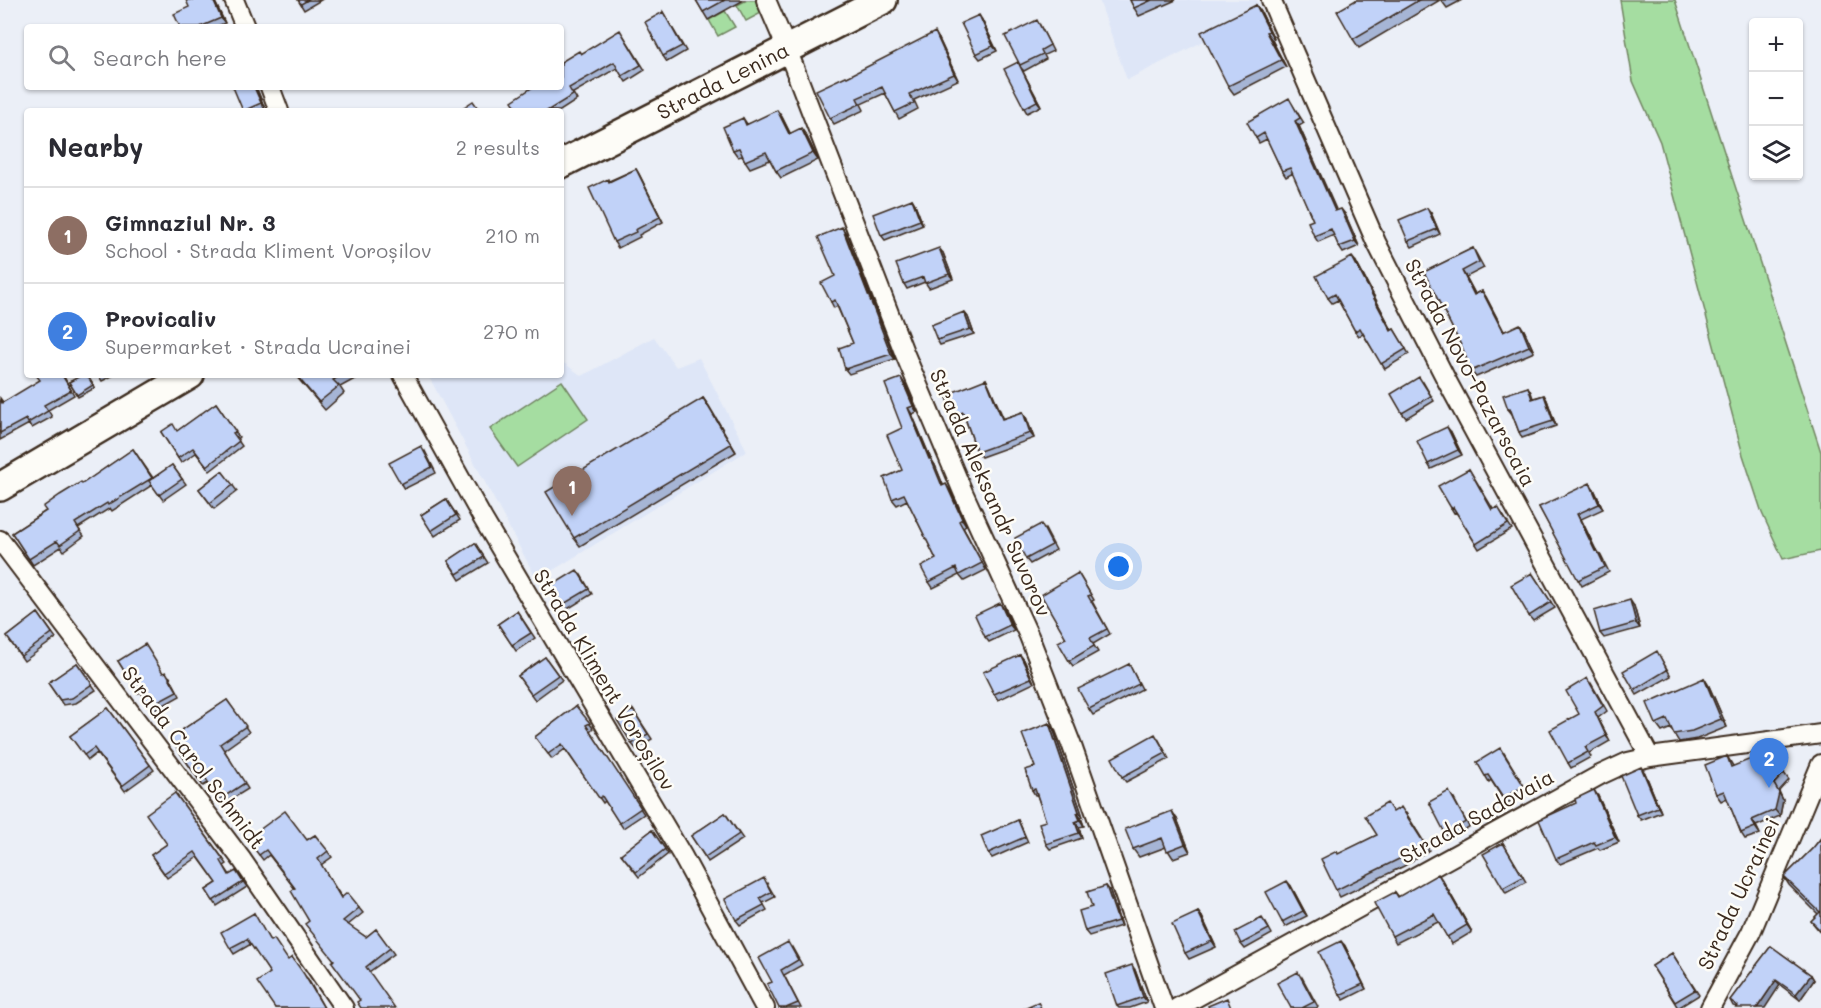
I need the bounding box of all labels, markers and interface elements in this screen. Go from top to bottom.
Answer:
map controls [1749,18,1803,180]
button: + [1749,18,1803,72]
search box [24,24,564,90]
street label: Strada Lenina [652,35,793,125]
icon: search [45,41,78,74]
text: Search here [93,43,227,72]
button: − [1749,72,1803,126]
button: layers [1749,126,1803,180]
text: Nearby [48,130,143,164]
text: 2 results [456,134,540,160]
text: Gimnaziul Nr. 3 [105,208,275,237]
text: 1 [63,222,72,248]
text: 210 m [485,222,540,248]
text: School · Strada Kliment Voroșilov [105,237,431,263]
street label: Strada Novo-Pazarscaia [1400,254,1543,491]
text: Provicaliv [105,304,216,333]
text: 2 [62,318,73,344]
text: 270 m [483,318,540,344]
text: Supermarket · Strada Ucrainei [105,333,411,359]
street label: Strada Aleksandr Suvorov [924,364,1058,620]
pin: 1 [552,466,592,516]
your location [1104,552,1133,581]
street label: Strada Kliment Voroșilov [527,563,682,796]
street label: Strada Carol Schmidt [116,660,272,854]
pin: 2 [1750,738,1788,788]
street label: Strada Sadovaia [1394,762,1558,869]
street label: Strada Ucrainei [1690,813,1785,974]

